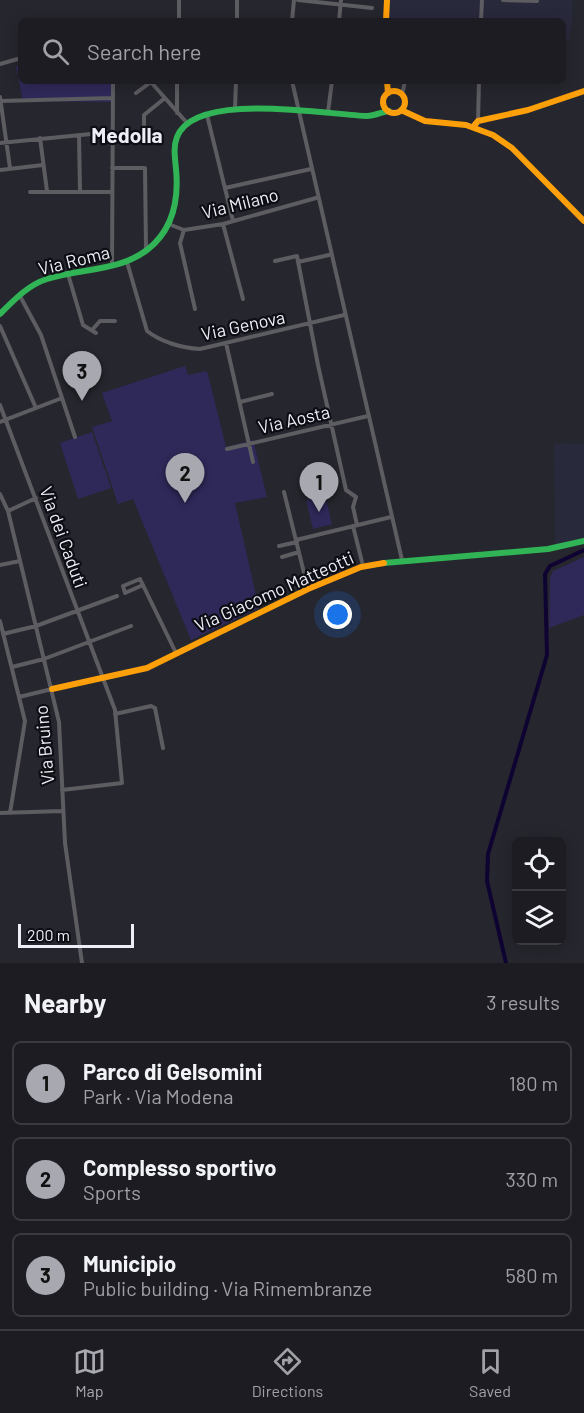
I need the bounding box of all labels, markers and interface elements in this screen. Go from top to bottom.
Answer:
search box [18,18,566,84]
icon: search [39,35,72,68]
text: Search here [87,38,201,64]
district label: Medolla [91,122,163,147]
street label: Via Milano [199,183,281,223]
street label: Via Roma [36,241,112,279]
street label: Via Genova [199,305,287,345]
pin: 3 [62,352,101,401]
street label: Via Aosta [256,400,332,438]
pin: 2 [166,454,204,503]
pin: 1 [300,462,338,512]
street label: Via dei Caduti [35,483,93,591]
street label: Via Giacomo Matteotti [191,546,357,636]
your location [323,600,352,629]
street label: Via Bruino [30,704,58,786]
map controls [512,837,566,945]
button: locate [512,837,566,891]
button: layers [512,891,566,945]
scale bar [18,921,134,948]
text: 200 m [27,925,70,944]
text: Nearby [24,987,106,1018]
text: 3 results [486,990,560,1014]
text: Parco di Gelsomini [83,1058,262,1084]
text: 1 [42,1071,49,1095]
text: 180 m [509,1071,558,1095]
text: Park · Via Modena [83,1084,233,1108]
text: Complesso sportivo [83,1154,277,1180]
text: 2 [40,1167,51,1191]
text: 330 m [506,1167,558,1191]
text: Sports [83,1180,141,1204]
text: Municipio [83,1250,176,1276]
text: 3 [40,1263,51,1287]
text: 580 m [505,1263,558,1287]
text: Public building · Via Rimembranze [83,1276,372,1300]
tab: Map [73,1345,106,1400]
tab: Directions [252,1345,323,1400]
tab: Saved [469,1345,511,1400]

